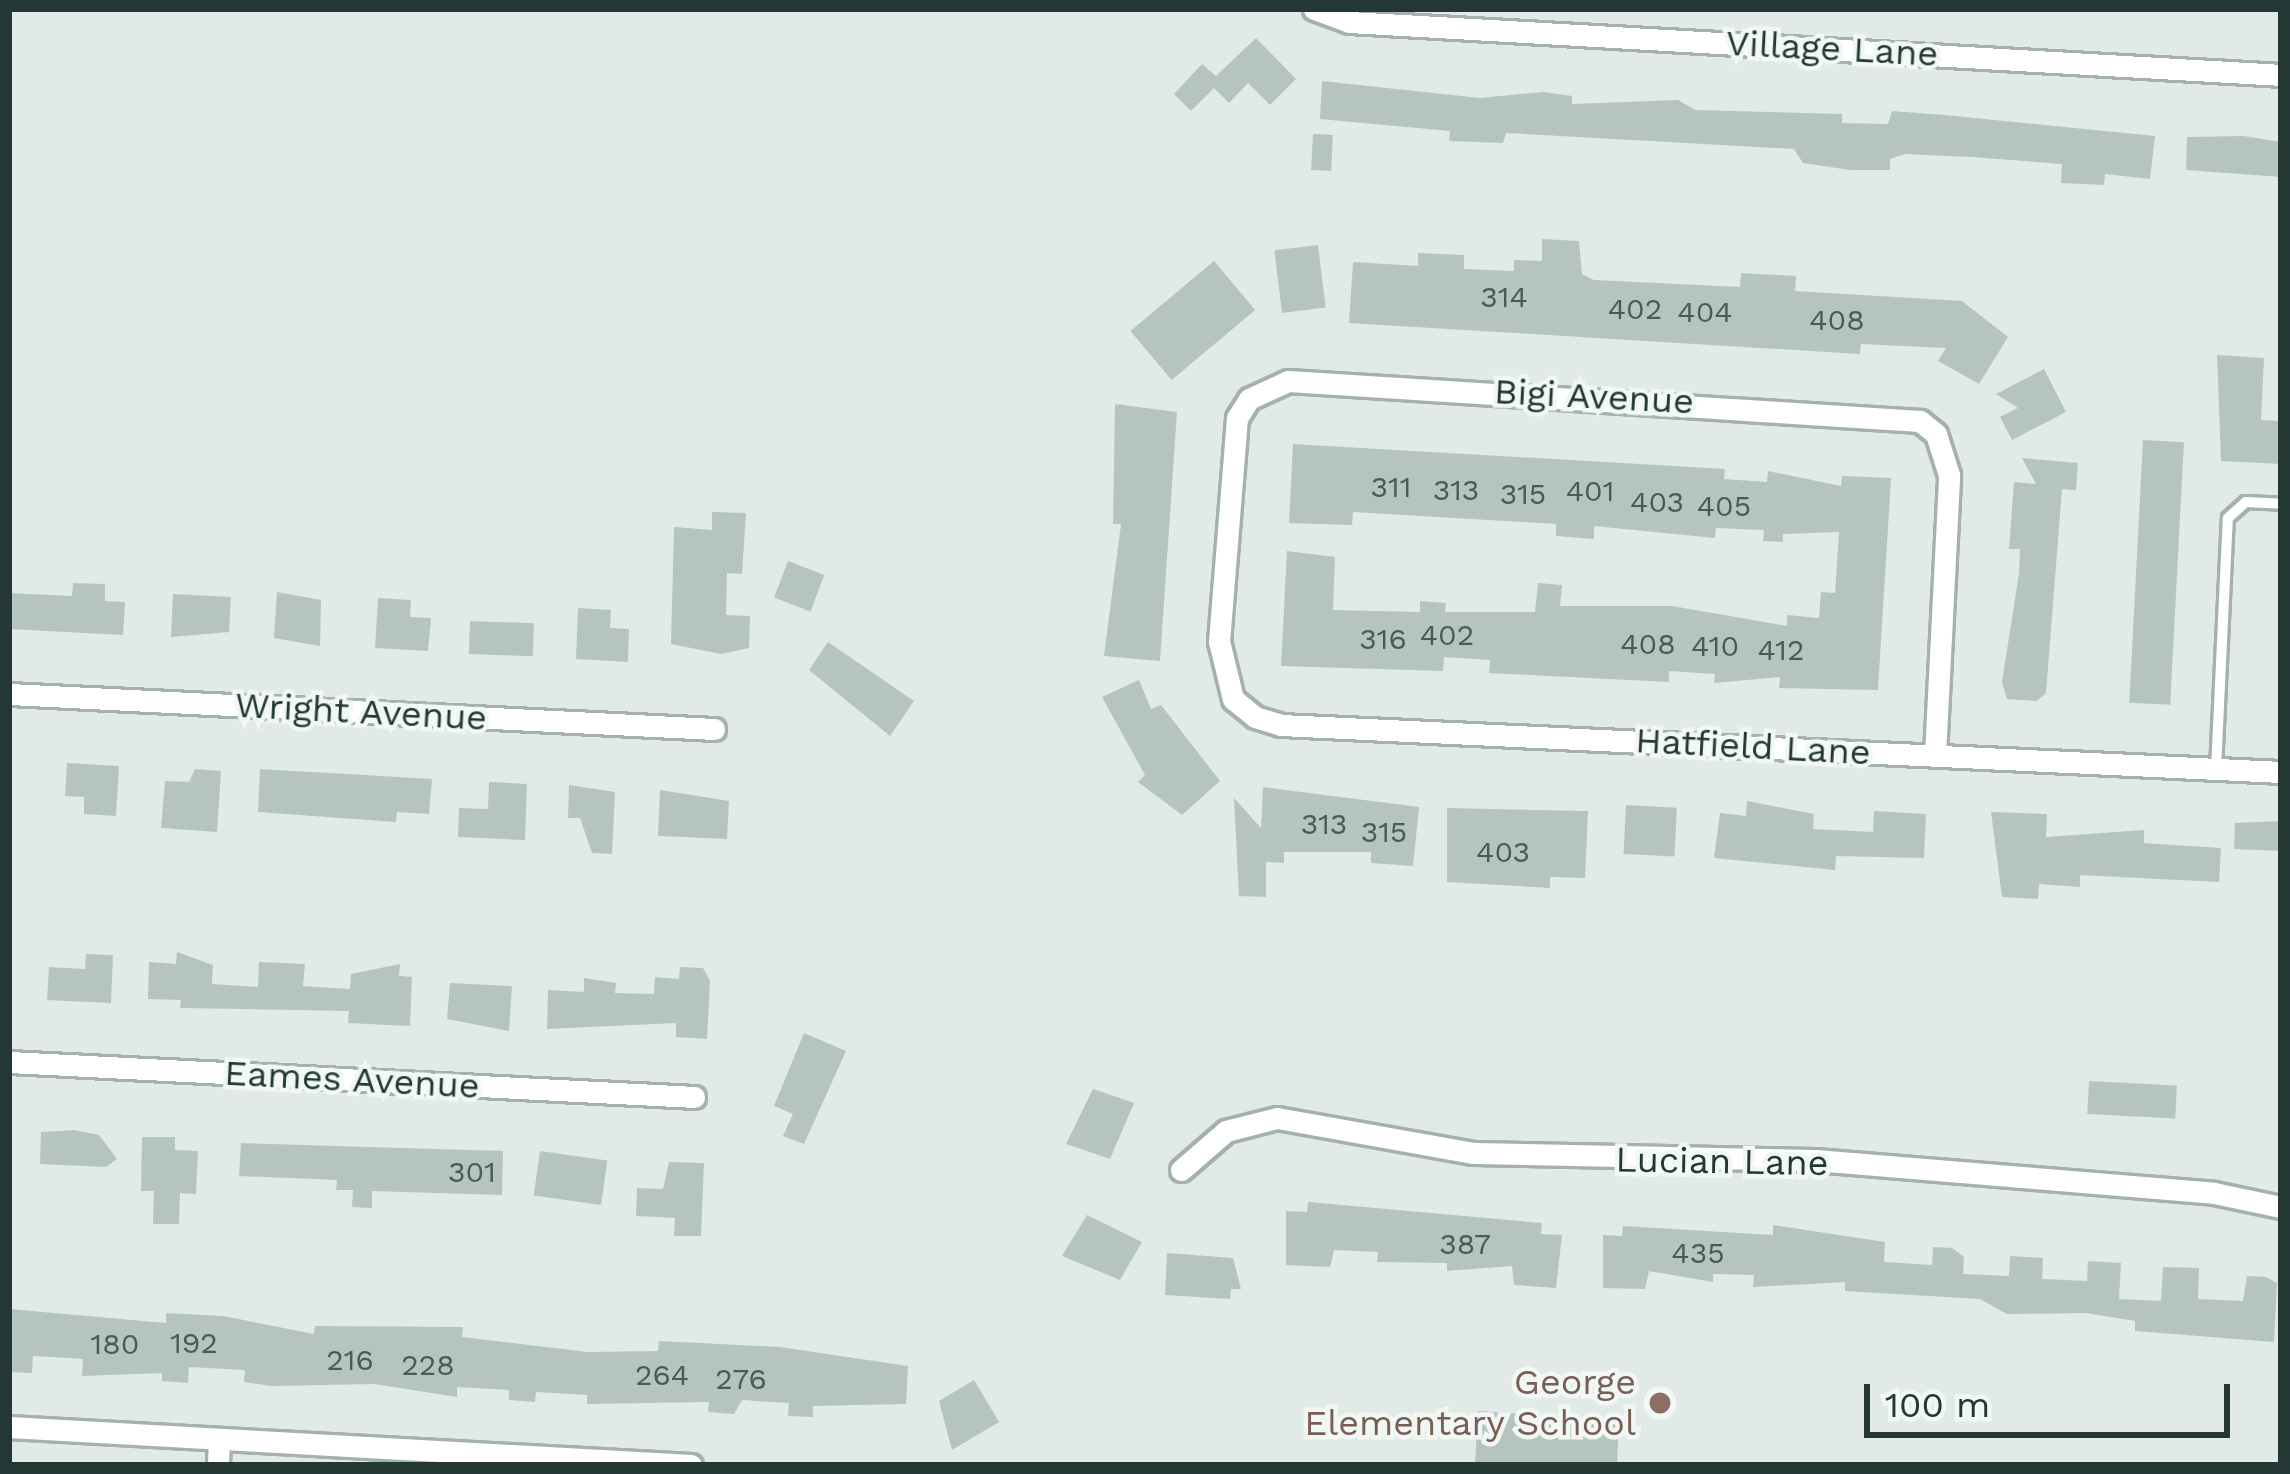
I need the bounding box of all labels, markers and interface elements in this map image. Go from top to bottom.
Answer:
street label: Village Lane [1725,22,1939,76]
house number: 314 [1480,279,1528,315]
house number: 402 [1608,291,1662,327]
house number: 404 [1677,294,1733,330]
house number: 408 [1809,302,1865,338]
street label: Bigi Avenue [1492,370,1696,424]
house number: 311 [1371,469,1411,505]
house number: 313 [1433,472,1479,508]
house number: 401 [1566,473,1614,509]
house number: 315 [1500,476,1546,512]
house number: 403 [1630,484,1684,520]
house number: 405 [1697,488,1751,524]
house number: 402 [1420,617,1474,653]
house number: 316 [1359,621,1407,657]
house number: 408 [1620,626,1676,662]
house number: 410 [1691,628,1739,664]
house number: 412 [1757,632,1805,668]
street label: Wright Avenue [233,684,489,740]
street label: Hatfield Lane [1634,719,1872,775]
house number: 313 [1301,806,1347,842]
house number: 315 [1361,814,1407,850]
house number: 403 [1476,834,1530,870]
street label: Eames Avenue [223,1052,481,1108]
street label: Lucian Lane [1615,1139,1829,1185]
house number: 301 [448,1154,496,1190]
house number: 387 [1439,1226,1491,1262]
house number: 435 [1671,1235,1725,1271]
house number: 192 [170,1325,218,1361]
house number: 180 [91,1326,139,1362]
house number: 216 [326,1342,374,1378]
house number: 228 [401,1347,455,1383]
house number: 264 [635,1357,689,1393]
place label: George Elementary School [1303,1360,1636,1445]
scale bar [1870,1360,2236,1434]
house number: 276 [715,1361,767,1397]
text: 100 m [1885,1384,1990,1426]
marker: George Elementary School [1647,1390,1673,1416]

